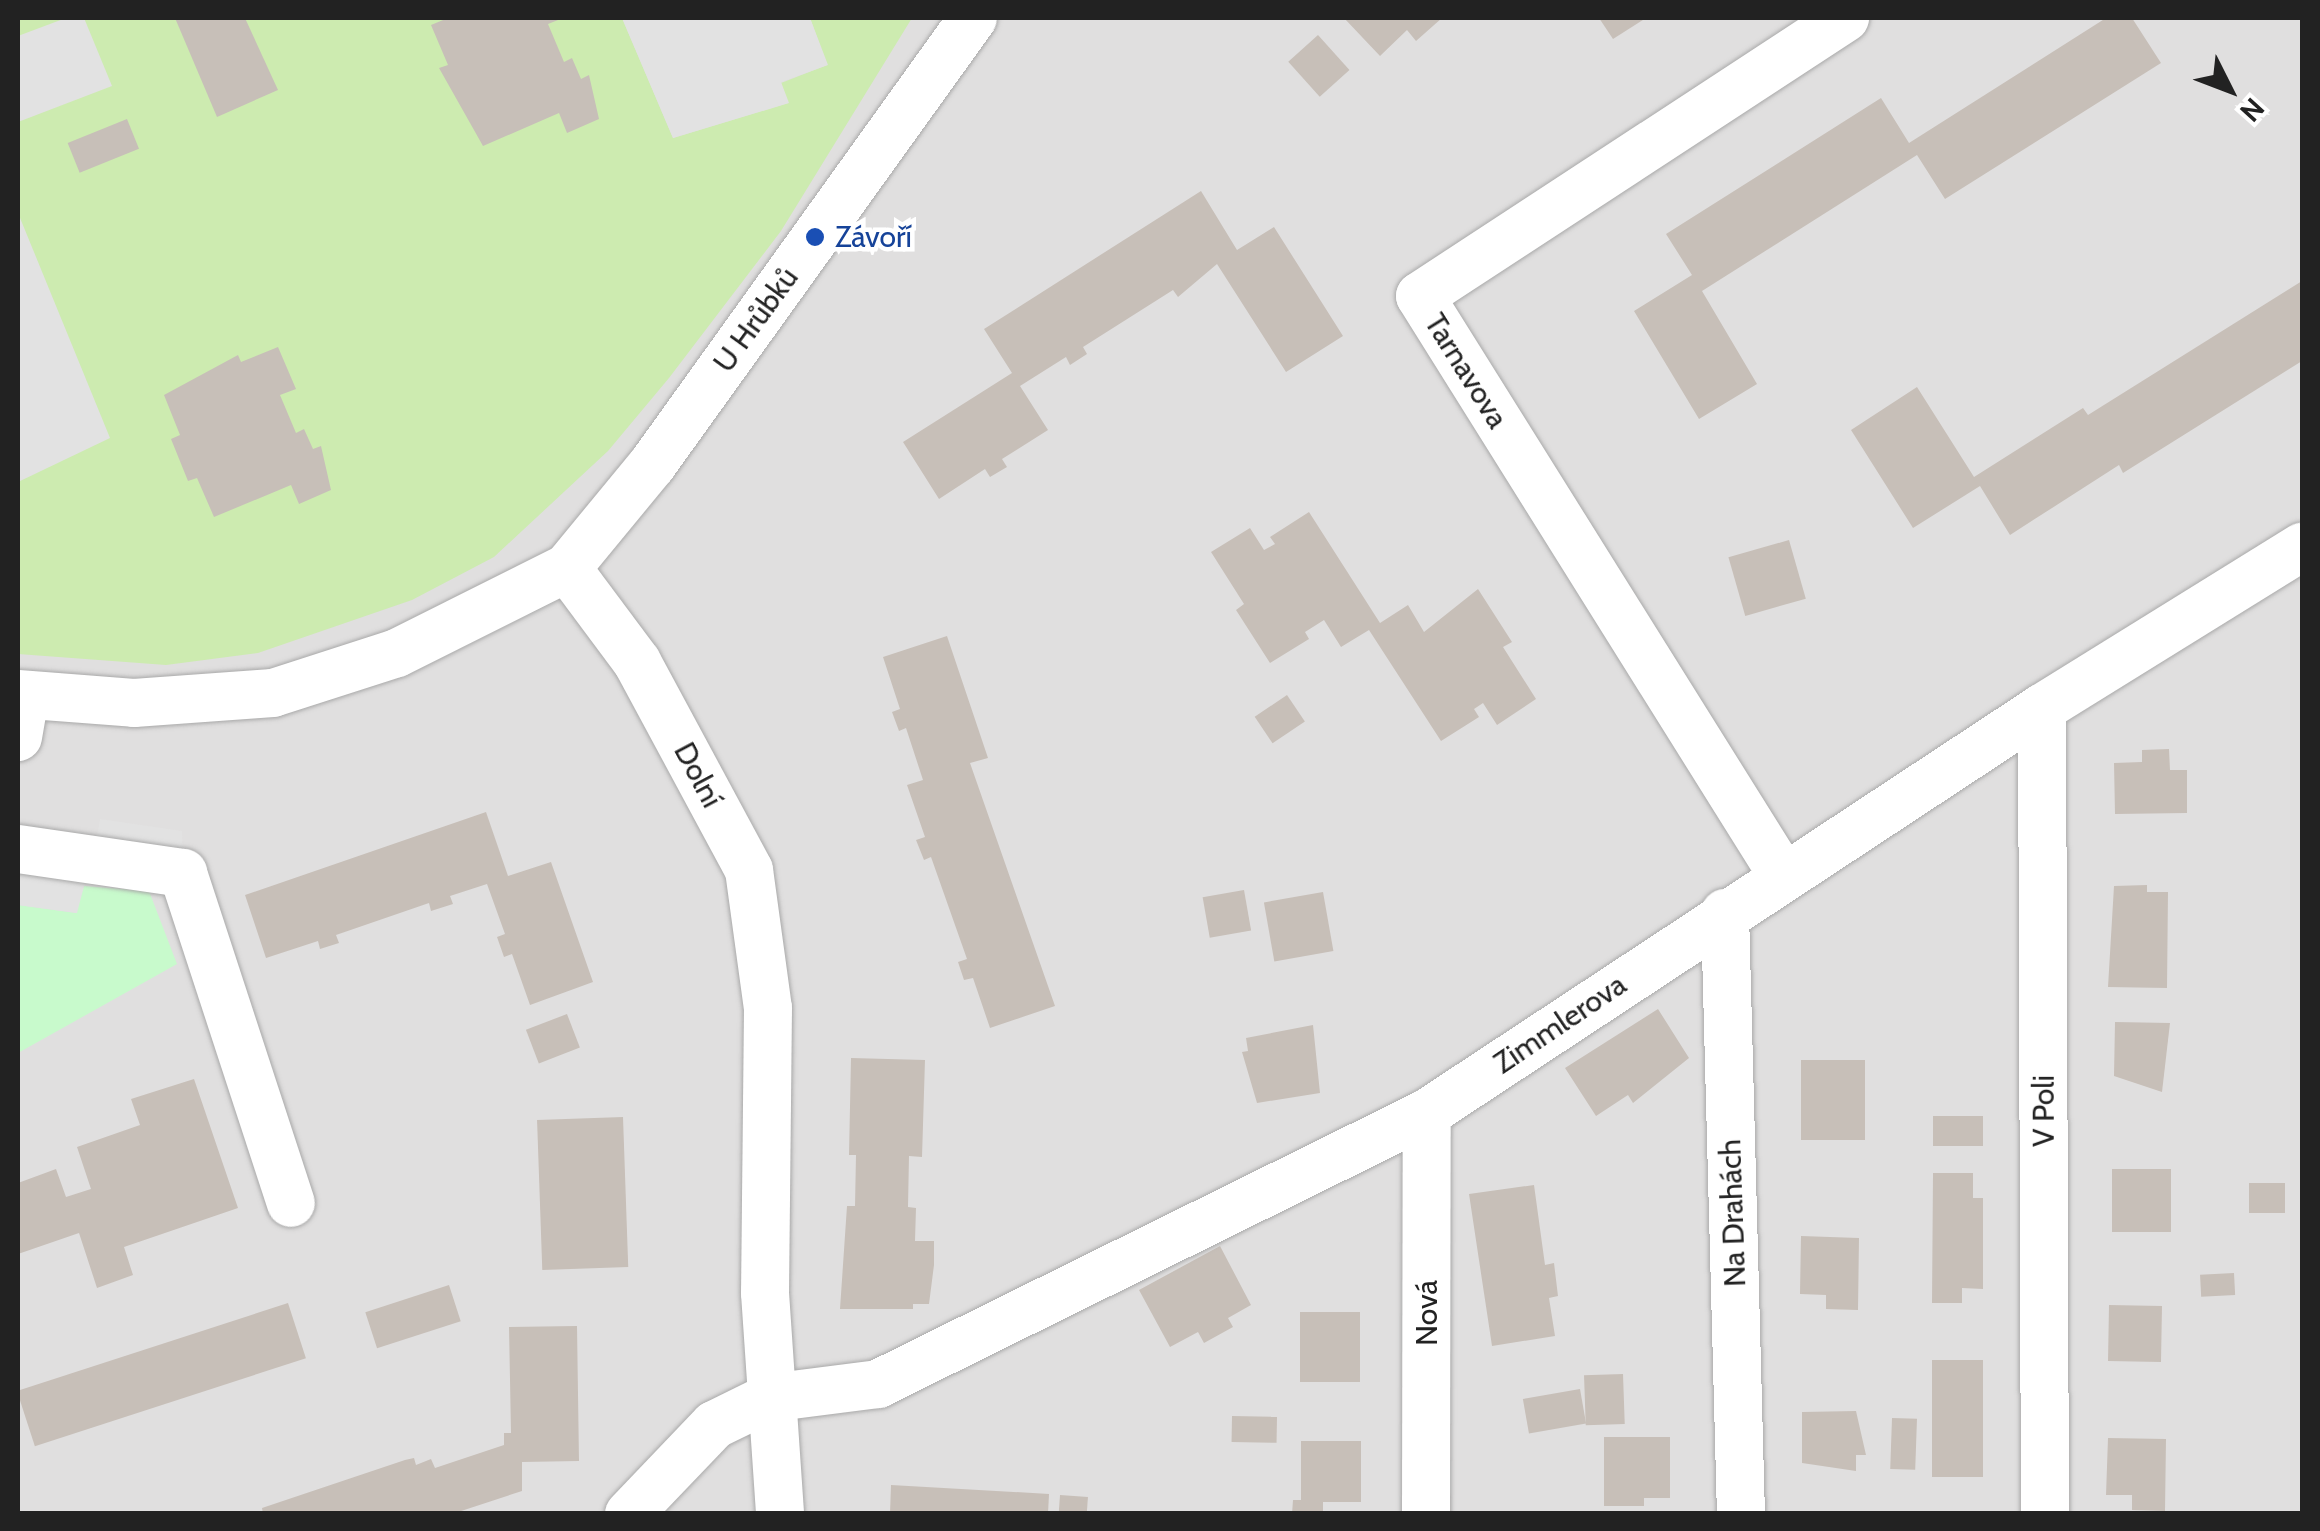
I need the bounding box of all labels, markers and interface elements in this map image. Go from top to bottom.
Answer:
north arrow [2180,40,2280,140]
text: N [2233,91,2272,129]
place label: Závoří [835,219,912,255]
marker: Závoří [804,226,826,248]
street label: U Hrůbků [706,261,806,379]
street label: Tarnavova [1417,307,1515,435]
street label: Dolní [666,736,730,814]
street label: Zimmlerova [1487,967,1633,1081]
street label: V Poli [2026,1075,2062,1147]
street label: Na Drahách [1712,1139,1754,1287]
street label: Nová [1409,1280,1445,1346]

